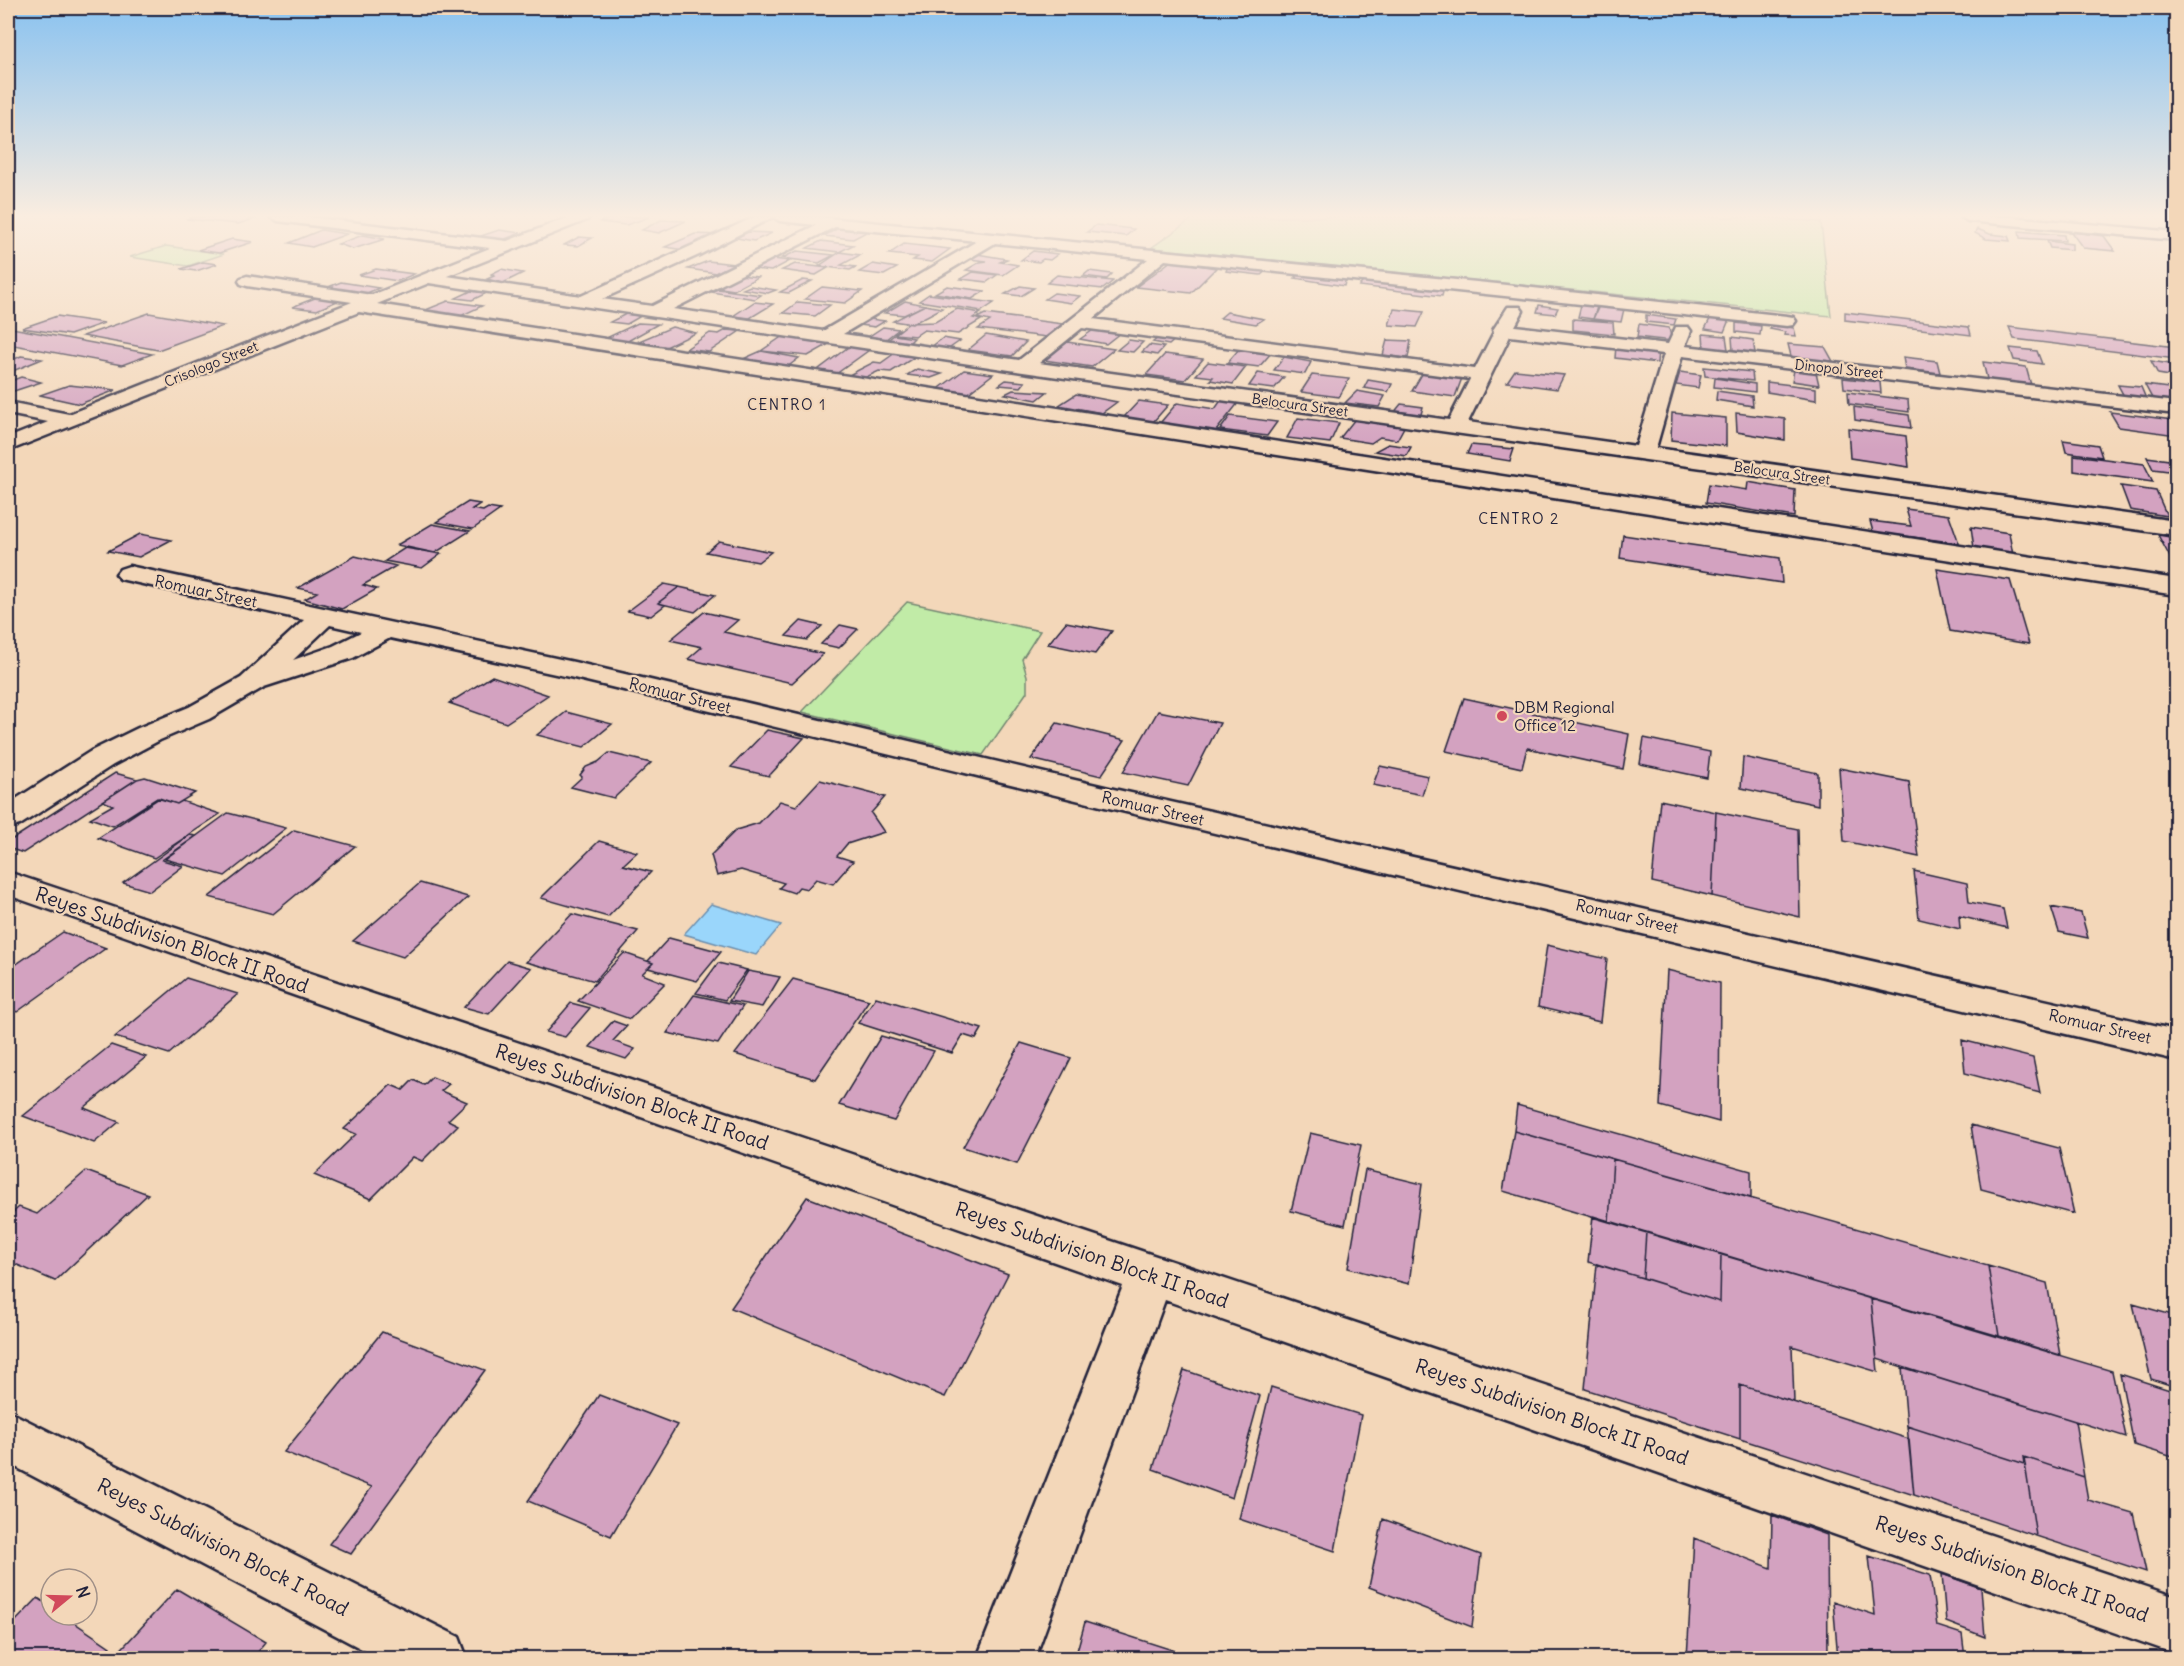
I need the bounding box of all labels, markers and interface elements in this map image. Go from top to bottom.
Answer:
street label: Crisologo Street [161,337,261,391]
street label: Dinopol Street [1794,355,1884,383]
street label: Belocura Street [1251,389,1350,421]
district label: CENTRO 1 [747,395,827,414]
street label: Belocura Street [1733,457,1832,489]
district label: CENTRO 2 [1478,509,1560,528]
street label: Romuar Street [153,570,260,612]
street label: Romuar Street [627,673,734,717]
place label: DBM Regional Office 12 [1514,697,1615,735]
marker: DBM Regional Office 12 [1495,709,1509,723]
street label: Romuar Street [1100,787,1207,830]
street label: Reyes Subdivision Block II Road [32,881,312,998]
street label: Romuar Street [1574,895,1681,938]
street label: Romuar Street [2047,1005,2154,1048]
street label: Reyes Subdivision Block II Road [492,1038,772,1155]
street label: Reyes Subdivision Block II Road [952,1196,1232,1313]
street label: Reyes Subdivision Block II Road [1412,1353,1692,1470]
street label: Reyes Subdivision Block I Road [93,1472,353,1621]
street label: Reyes Subdivision Block II Road [1872,1510,2152,1627]
north arrow [39,1567,99,1627]
text: N [72,1584,94,1601]

